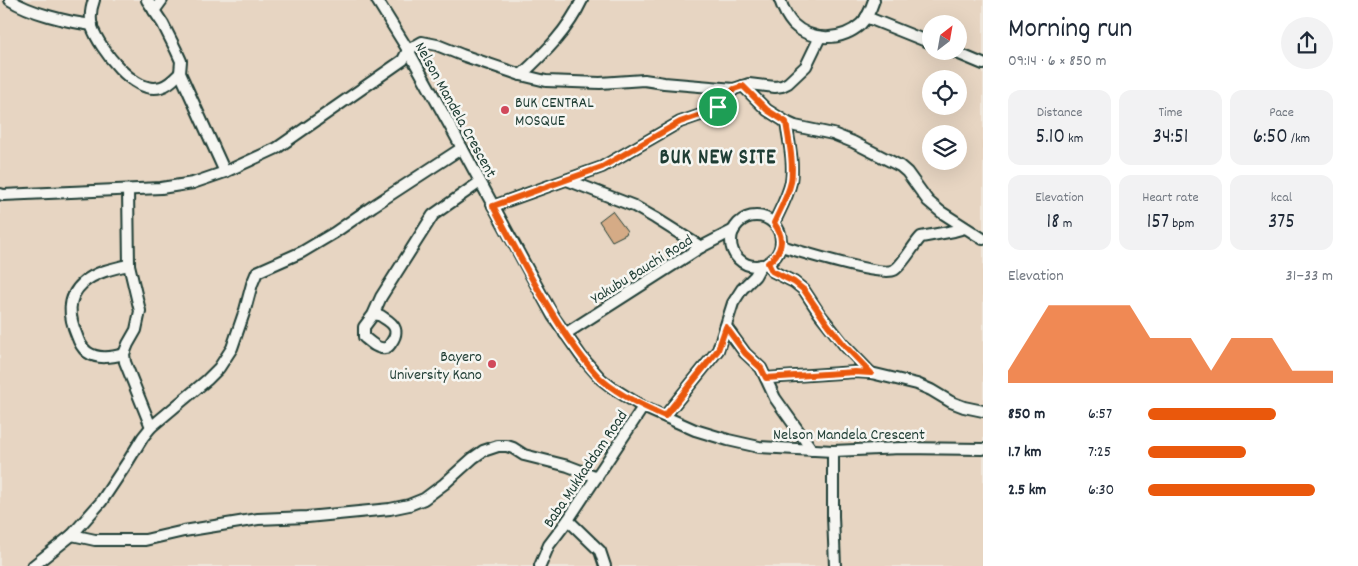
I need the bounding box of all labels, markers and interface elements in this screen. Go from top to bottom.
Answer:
text: Morning run [1008,11,1132,51]
north arrow [922,15,968,60]
map controls [922,15,967,170]
button: share [1281,17,1333,69]
street label: Nelson Mandela Crescent [408,38,502,182]
text: 09:14 · 6 × 850 m [1008,50,1106,73]
button: locate [922,70,967,115]
pin [697,86,739,128]
place label: BUK CENTRAL MOSQUE [515,92,594,133]
icon: arrive [704,93,732,121]
text: Distance [1037,103,1082,123]
text: Time [1159,103,1182,123]
text: Pace [1269,103,1294,123]
marker: BUK CENTRAL MOSQUE [499,104,511,116]
text: 5.10 [1036,123,1065,153]
text: 34:51 [1153,123,1188,153]
text: 6:50 [1253,123,1288,153]
button: layers [922,125,967,170]
text: km [1065,129,1083,149]
text: /km [1288,129,1310,149]
district label: BUK NEW SITE [659,144,777,174]
text: Elevation [1035,188,1084,208]
text: Heart rate [1142,188,1199,208]
text: kcal [1271,188,1292,208]
text: 18 [1047,208,1060,238]
text: 157 [1147,208,1169,238]
text: 375 [1268,208,1295,238]
text: m [1060,214,1072,234]
text: bpm [1169,214,1194,234]
street label: Yakubu Bauchi Road [587,229,698,311]
text: Elevation [1008,265,1064,288]
text: 31–33 m [1286,265,1333,288]
place label: Bayero University Kano [389,346,482,387]
marker: Bayero University Kano [486,358,498,370]
text: 850 m [1008,403,1045,426]
text: 6:57 [1088,403,1112,426]
street label: Baba Mukkaddam Road [538,406,634,533]
street label: Nelson Mandela Crescent [773,424,925,447]
text: 1.7 km [1008,441,1042,464]
text: 7:25 [1088,441,1111,464]
text: 2.5 km [1008,479,1046,502]
text: 6:30 [1088,479,1114,502]

